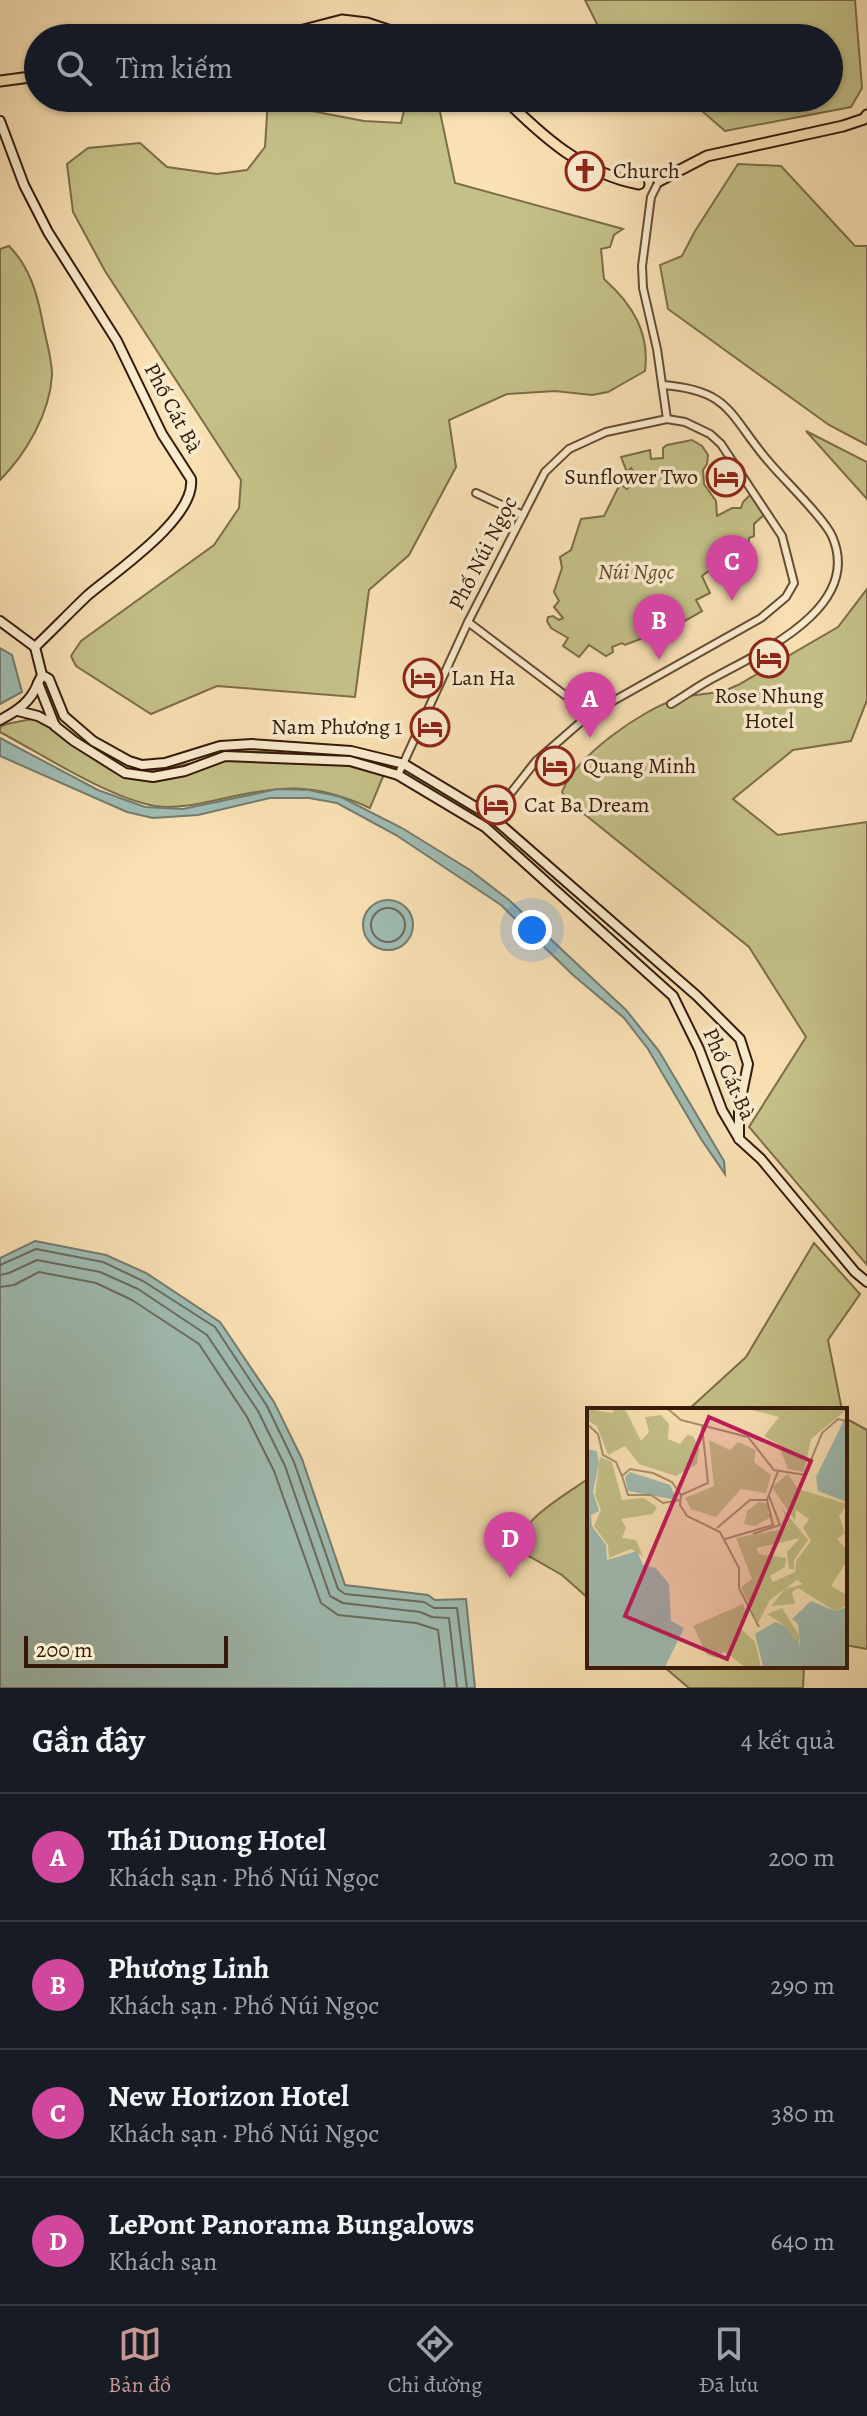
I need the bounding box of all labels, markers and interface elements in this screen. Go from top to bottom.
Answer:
search box [24,24,843,112]
icon: search [52,46,96,90]
text: Tìm kiếm [116,48,233,88]
church icon: Church [564,150,606,192]
place label: Church [613,156,680,186]
street label: Phố Cát Bà [137,358,210,459]
hotel icon: Sunflower Two [705,456,747,498]
place label: Sunflower Two [564,462,698,492]
street label: Phố Núi Ngọc [441,491,525,615]
pin: C [706,535,758,601]
park label: Núi Ngọc [598,557,674,587]
pin: B [633,594,685,660]
hotel icon: Rose Nhung Hotel [748,637,790,679]
hotel icon: Lan Ha [402,657,444,699]
place label: Lan Ha [451,663,516,693]
pin: A [564,672,616,738]
place label: Rose Nhung Hotel [714,681,824,736]
hotel icon: Nam Phương 1 [409,706,451,748]
place label: Nam Phương 1 [271,712,402,742]
hotel icon: Quang Minh [534,745,576,787]
place label: Quang Minh [583,751,697,781]
hotel icon: Cat Ba Dream [475,784,517,826]
place label: Cat Ba Dream [524,790,649,820]
your location [512,910,552,950]
street label: Phố Cát Bà [695,1023,763,1126]
inset map [587,1408,847,1668]
pin: D [484,1512,536,1578]
scale bar [24,1632,228,1668]
text: 200 m [36,1635,93,1665]
text: Gần đây [32,1717,145,1764]
text: 4 kết quả [741,1723,835,1758]
text: Thái Duong Hotel [108,1820,326,1860]
text: A [50,1840,66,1875]
text: 200 m [768,1840,835,1875]
text: Khách sạn · Phố Núi Ngọc [108,1860,379,1895]
text: Phương Linh [108,1948,270,1988]
text: B [50,1968,66,2003]
text: 290 m [770,1968,835,2003]
text: Khách sạn · Phố Núi Ngọc [108,1988,379,2023]
text: New Horizon Hotel [108,2076,349,2116]
text: C [50,2096,66,2131]
text: 380 m [771,2096,835,2131]
text: Khách sạn · Phố Núi Ngọc [108,2116,379,2151]
text: LePont Panorama Bungalows [108,2204,474,2244]
text: D [49,2224,67,2259]
text: 640 m [771,2224,835,2259]
text: Khách sạn [108,2244,217,2279]
tab: Bản đồ [108,2322,171,2400]
tab: Chỉ đường [388,2322,482,2400]
tab: Đã lưu [699,2322,759,2400]

